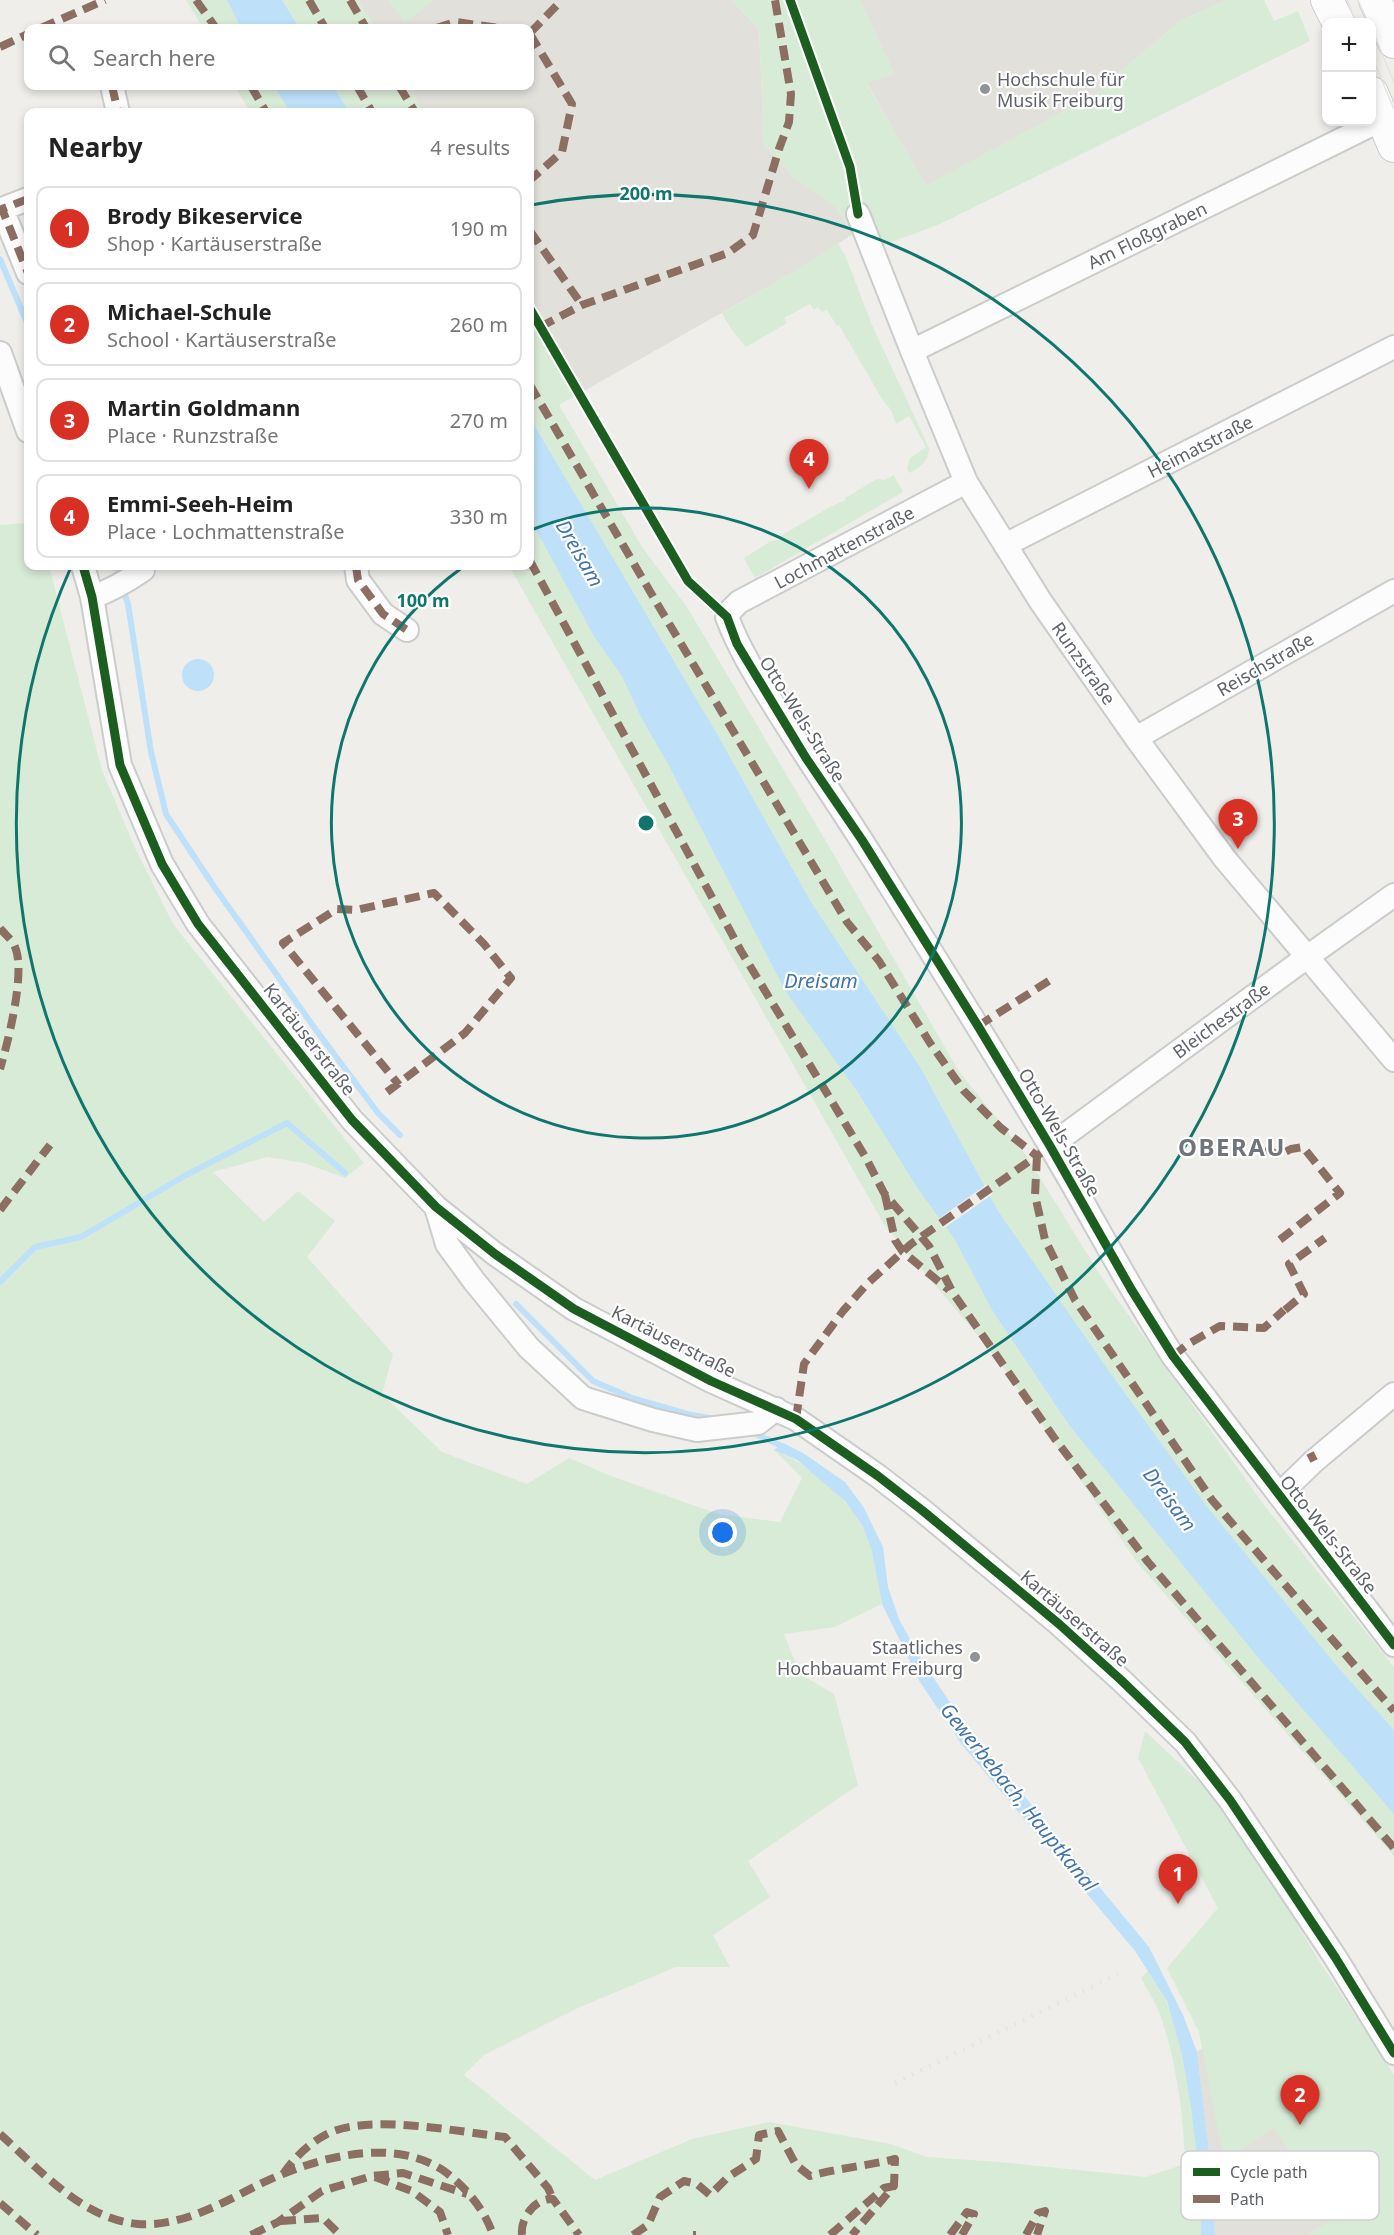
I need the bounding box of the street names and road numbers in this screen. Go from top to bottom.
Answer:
street label: Am Floßgraben [1083,196,1211,274]
street label: Heimatstraße [1143,409,1257,483]
street label: Lochmattenstraße [770,500,918,594]
street label: Runzstraße [1047,617,1121,709]
street label: Reischstraße [1212,627,1318,701]
street label: Otto-Wels-Straße [755,651,851,787]
street label: Bleichestraße [1167,977,1275,1063]
street label: Kartäuserstraße [259,978,361,1100]
street label: Otto-Wels-Straße [1014,1063,1106,1201]
street label: Kartäuserstraße [608,1299,740,1383]
street label: Otto-Wels-Straße [1275,1470,1383,1598]
street label: Kartäuserstraße [1016,1564,1134,1672]

